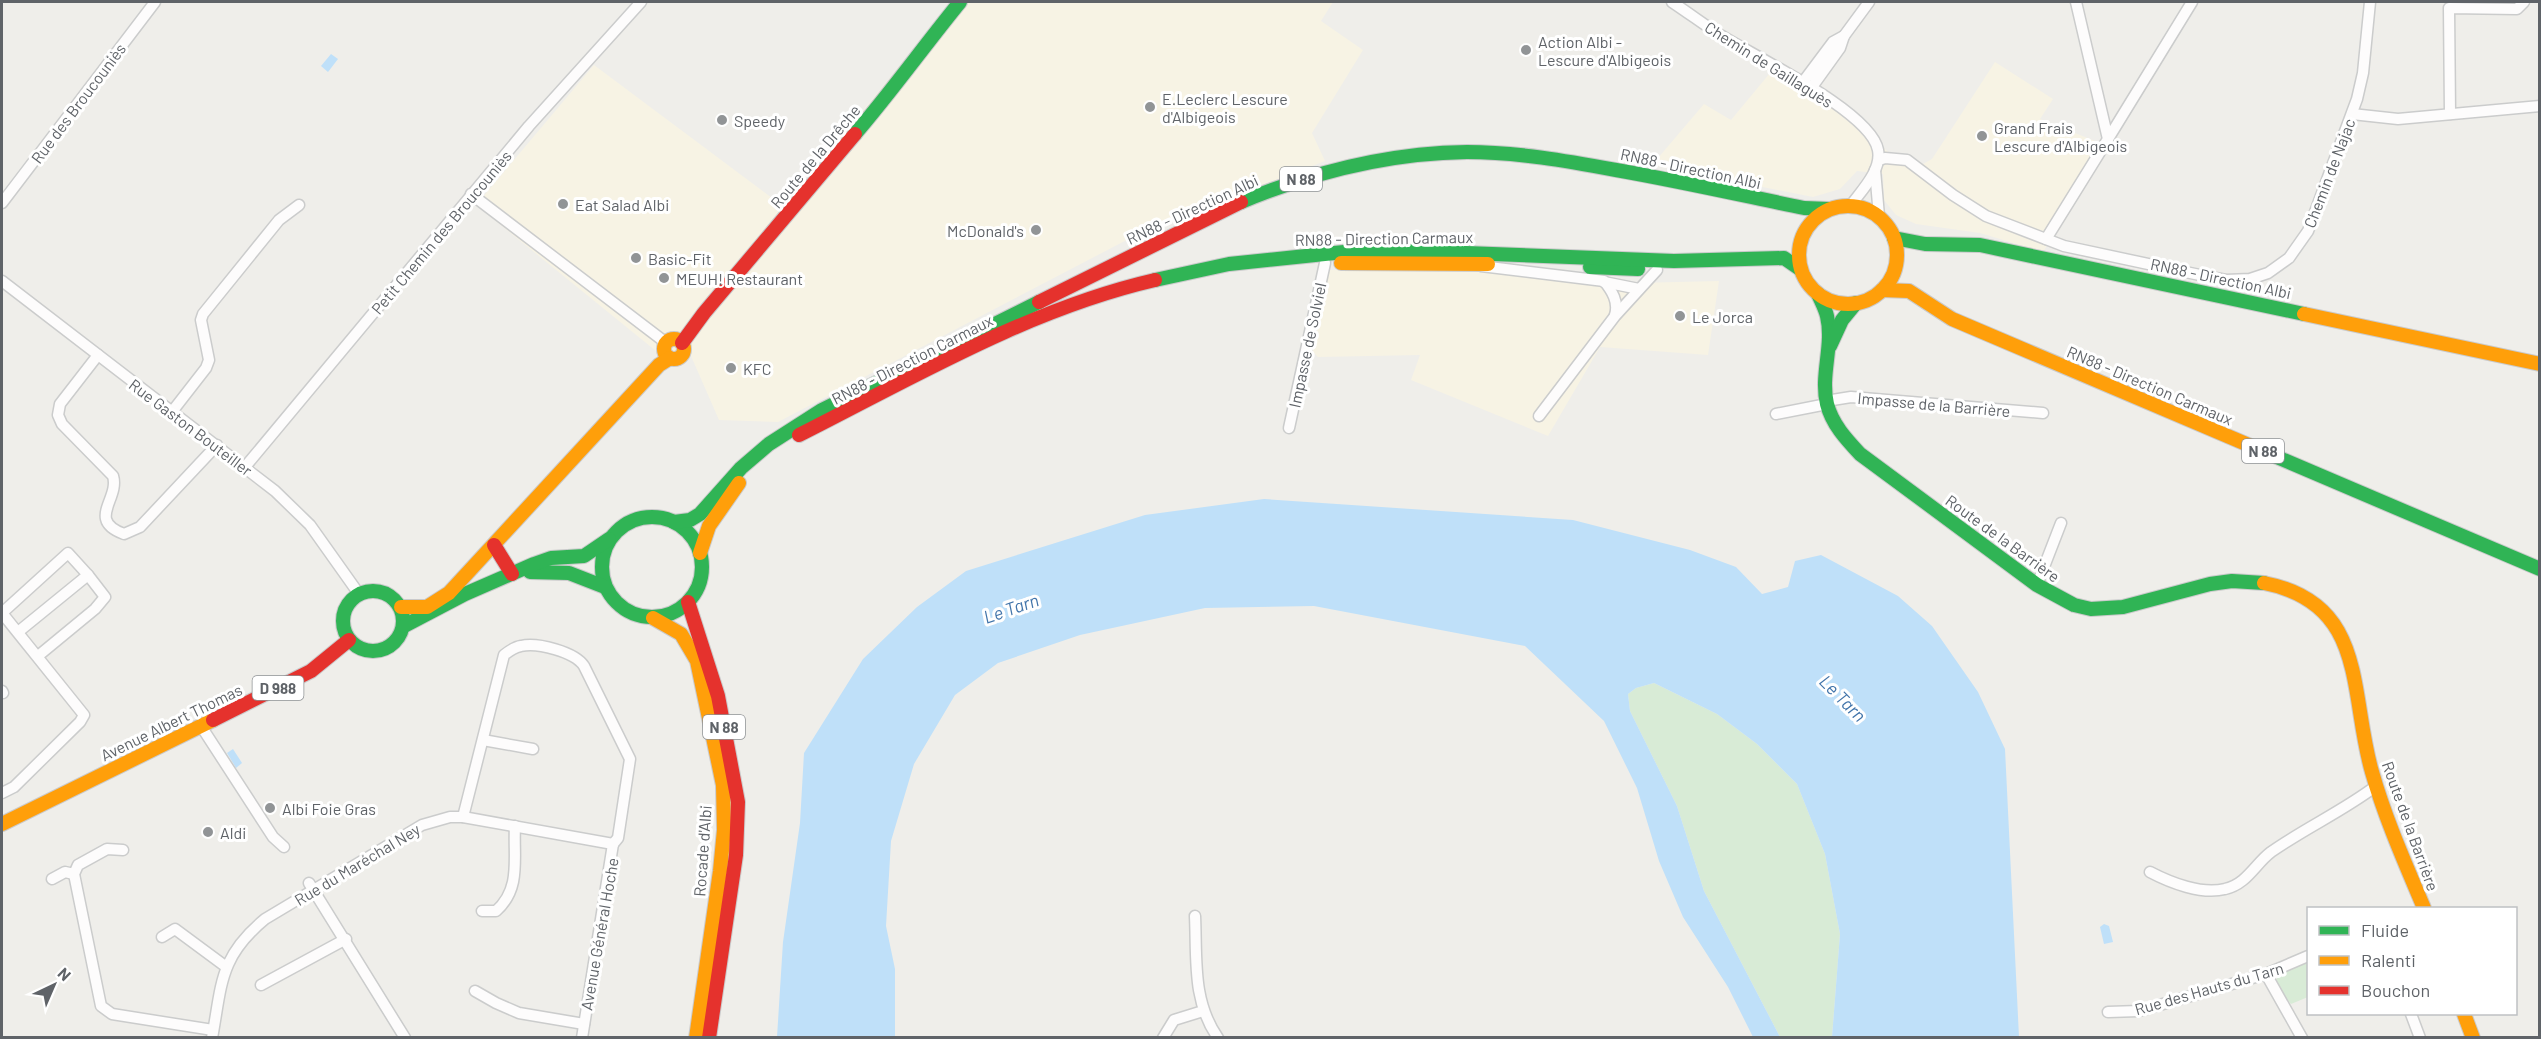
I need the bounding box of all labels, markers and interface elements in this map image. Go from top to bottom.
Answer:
street label: Chemin de Gaillaguès [1702,17,1836,111]
place label: Action Albi - Lescure d'Albigeois [1538,32,1671,69]
street label: Rue des Broucouniès [27,39,129,167]
marker: Action Albi - Lescure d'Albigeois [1519,43,1533,57]
place label: E.Leclerc Lescure d'Albigeois [1162,89,1288,126]
street label: Route de la Drêche [766,100,864,212]
marker: E.Leclerc Lescure d'Albigeois [1143,100,1157,114]
place label: Speedy [734,111,786,130]
marker: Speedy [715,113,729,127]
street label: Chemin de Najac [2299,116,2359,230]
place label: Grand Frais Lescure d'Albigeois [1994,118,2127,155]
marker: Grand Frais Lescure d'Albigeois [1975,129,1989,143]
street label: RN88 - Direction Albi [1619,144,1763,192]
street label: Petit Chemin des Broucouniès [367,146,515,318]
road number: N 88 [1280,167,1322,191]
street label: RN88 - Direction Albi [1123,170,1261,248]
place label: Eat Salad Albi [575,195,669,214]
marker: Eat Salad Albi [556,197,570,211]
place label: McDonald's [947,221,1024,240]
marker: McDonald's [1029,223,1043,237]
street label: RN88 - Direction Carmaux [1295,227,1474,249]
place label: Basic-Fit [648,249,711,268]
marker: Basic-Fit [629,251,643,265]
street label: RN88 - Direction Albi [2149,254,2293,302]
place label: MEUH! Restaurant [676,269,803,288]
marker: MEUH! Restaurant [657,271,671,285]
street label: Impasse de Solviel [1284,281,1330,409]
place label: Le Jorca [1692,307,1753,326]
marker: Le Jorca [1673,309,1687,323]
street label: RN88 - Direction Carmaux [828,310,996,408]
street label: RN88 - Direction Carmaux [2064,341,2236,429]
place label: KFC [743,359,772,378]
marker: KFC [724,361,738,375]
street label: Rue Gaston Bouteiller [126,375,256,480]
street label: Impasse de la Barrière [1857,388,2011,420]
road number: N 88 [2242,439,2284,463]
street label: Route de la Barrière [1942,490,2064,586]
water label: Le Tarn [981,588,1041,628]
water label: Le Tarn [1815,670,1871,726]
road number: D 988 [252,676,304,700]
street label: Avenue Albert Thomas [97,679,245,765]
road number: N 88 [703,715,745,739]
street label: Route de la Barrière [2379,759,2443,893]
place label: Albi Foie Gras [282,799,376,818]
marker: Albi Foie Gras [263,801,277,815]
street label: Rocade d'Albi [689,805,715,897]
street label: Rue du Maréchal Ney [291,819,424,909]
place label: Aldi [220,823,246,842]
marker: Aldi [201,825,215,839]
street label: Avenue Général Hoche [576,856,622,1012]
legend [2307,907,2517,1015]
text: Fluide [2361,919,2409,941]
text: Ralenti [2361,949,2416,971]
north arrow [24,955,84,1015]
street label: Rue des Hauts du Tarn [2132,958,2286,1018]
text: N [54,963,75,984]
text: Bouchon [2361,979,2430,1001]

